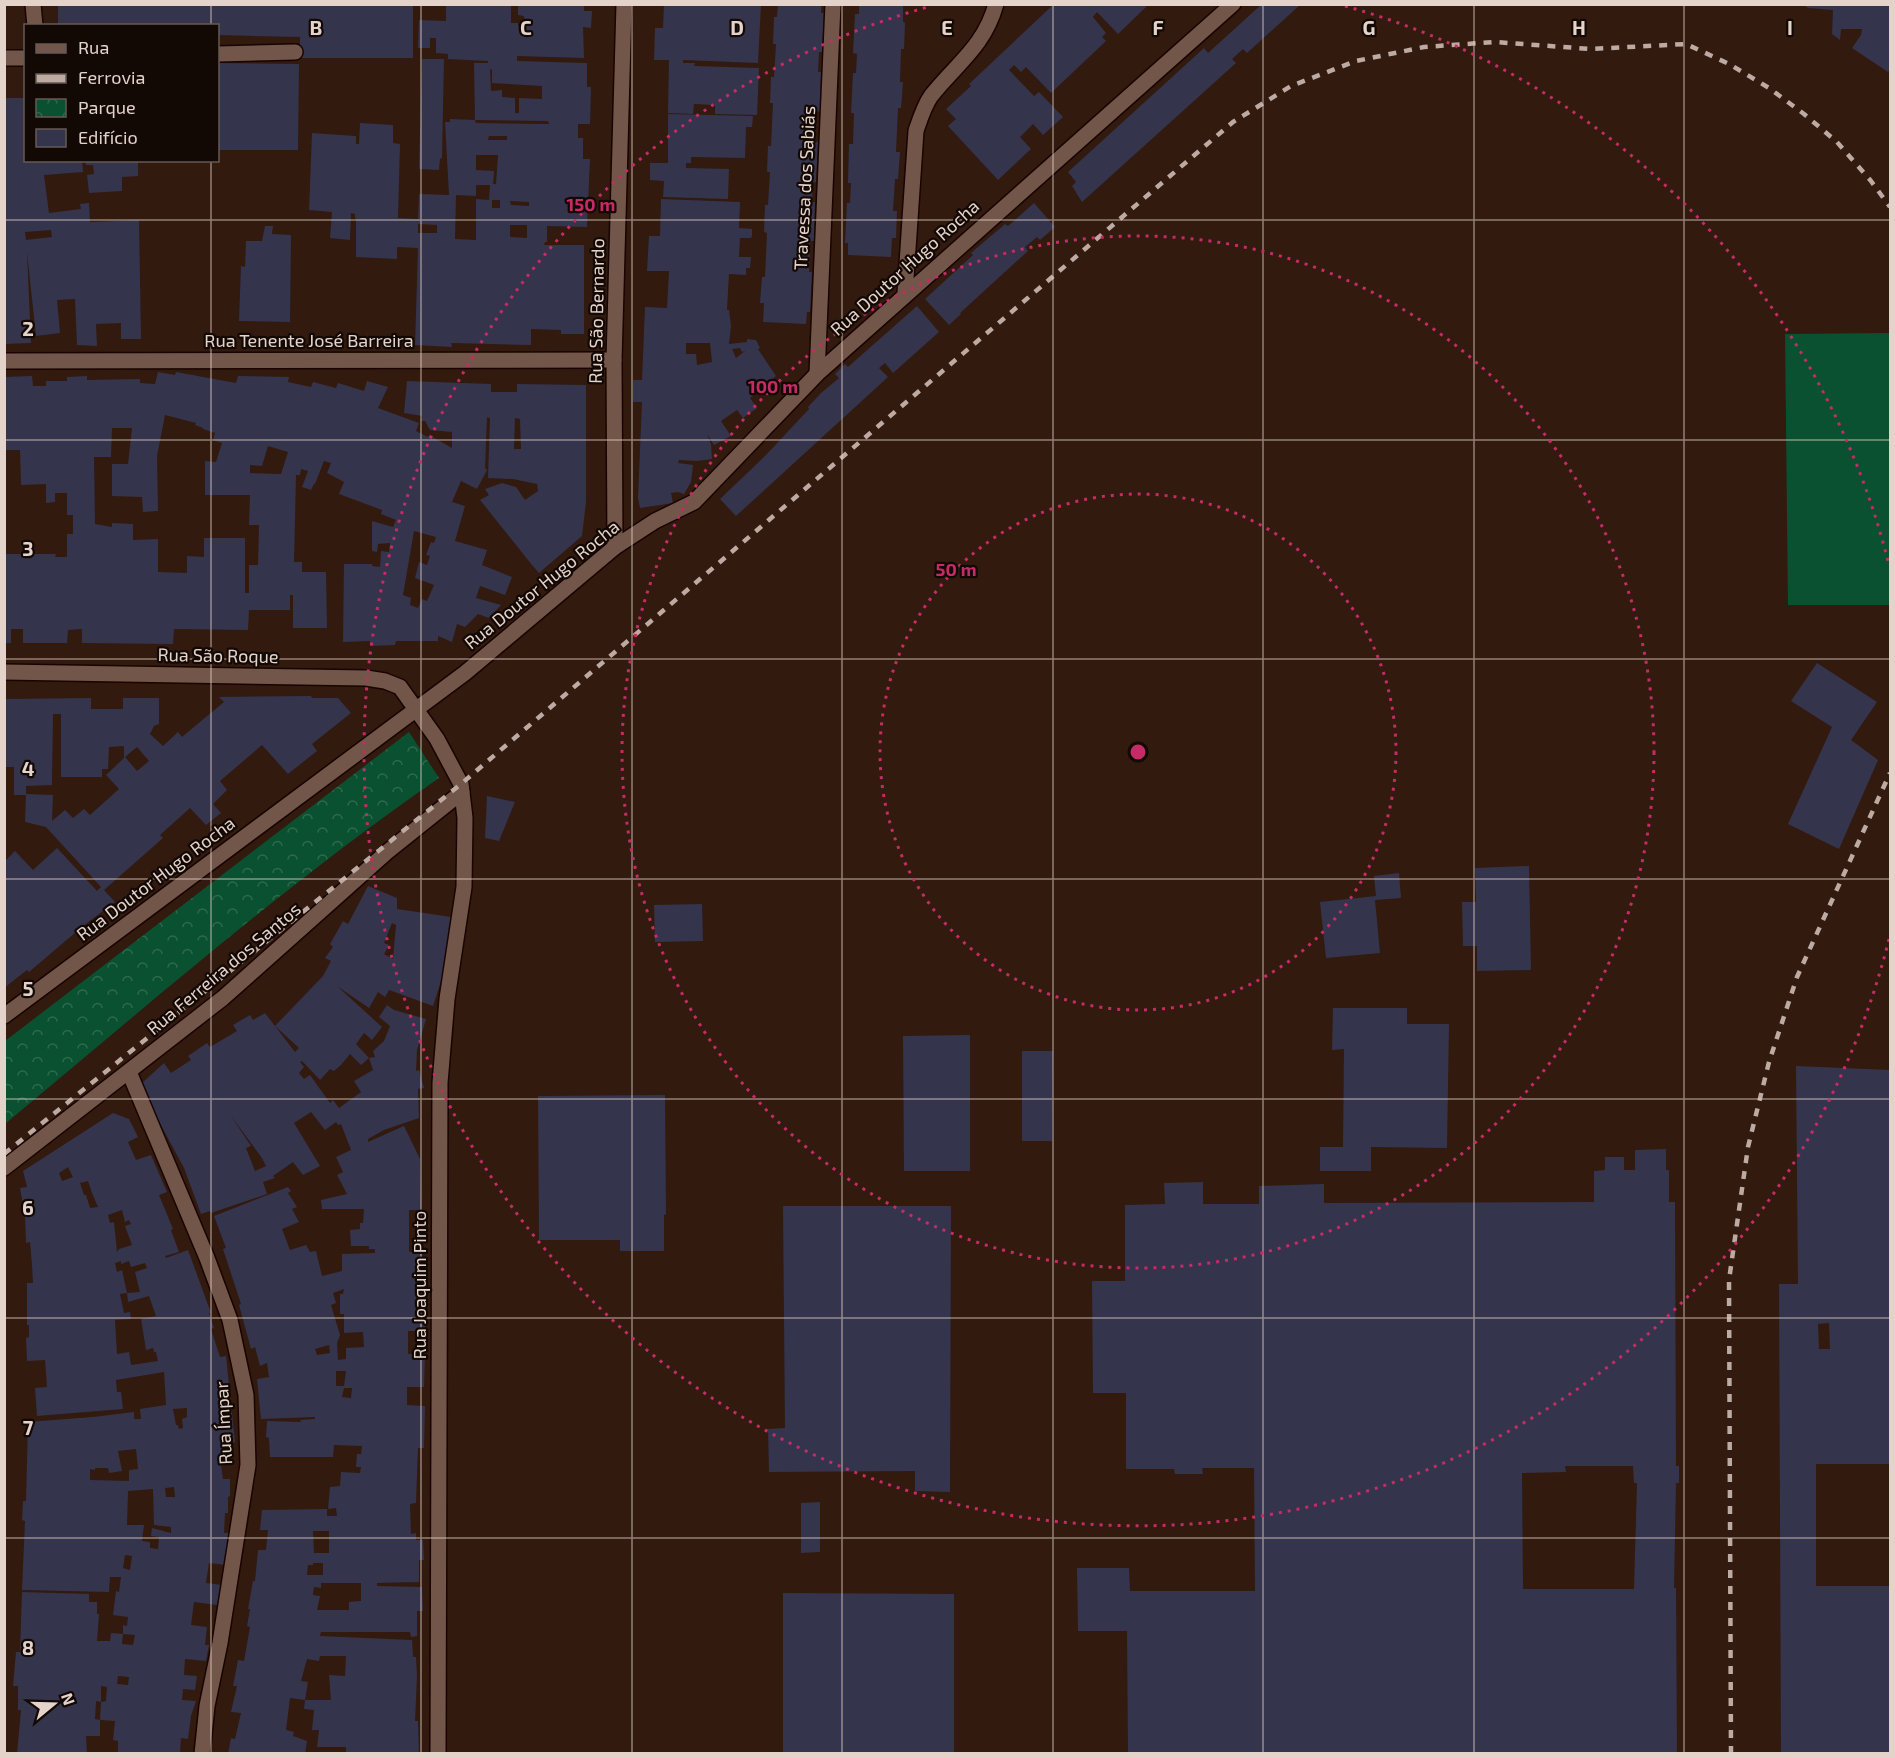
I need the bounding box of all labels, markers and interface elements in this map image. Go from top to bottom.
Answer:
text: B [310,15,322,39]
text: C [520,15,532,39]
text: D [730,15,744,39]
text: E [941,15,953,39]
text: F [1152,15,1164,39]
text: G [1363,15,1375,39]
text: H [1572,15,1586,39]
text: I [1787,15,1793,39]
legend [24,24,219,162]
text: Rua [78,36,109,58]
text: Ferrovia [78,66,145,88]
text: Parque [78,96,136,118]
street label: Travessa dos Sabiás [789,105,819,271]
text: Edifício [78,126,138,148]
text: 150 m [567,193,615,215]
street label: Rua Doutor Hugo Rocha [825,195,983,340]
street label: Rua São Bernardo [584,238,608,384]
text: 2 [22,316,34,340]
street label: Rua Tenente José Barreira [204,329,414,351]
text: 100 m [748,375,798,397]
street label: Rua Doutor Hugo Rocha [460,515,623,653]
text: 3 [22,536,34,560]
text: 50 m [935,558,977,580]
street label: Rua São Roque [157,643,279,667]
centre of rings [1128,742,1148,762]
text: 4 [22,756,35,780]
street label: Rua Doutor Hugo Rocha [72,811,239,945]
street label: Rua Ferreira dos Santos [142,897,305,1039]
text: 5 [22,976,34,1000]
text: 6 [22,1195,34,1219]
street label: Rua Joaquim Pinto [408,1211,430,1359]
street label: Rua Ímpar [210,1381,236,1465]
text: 7 [23,1415,34,1439]
text: 8 [22,1635,34,1659]
north arrow [24,1674,84,1734]
text: N [58,1690,80,1708]

